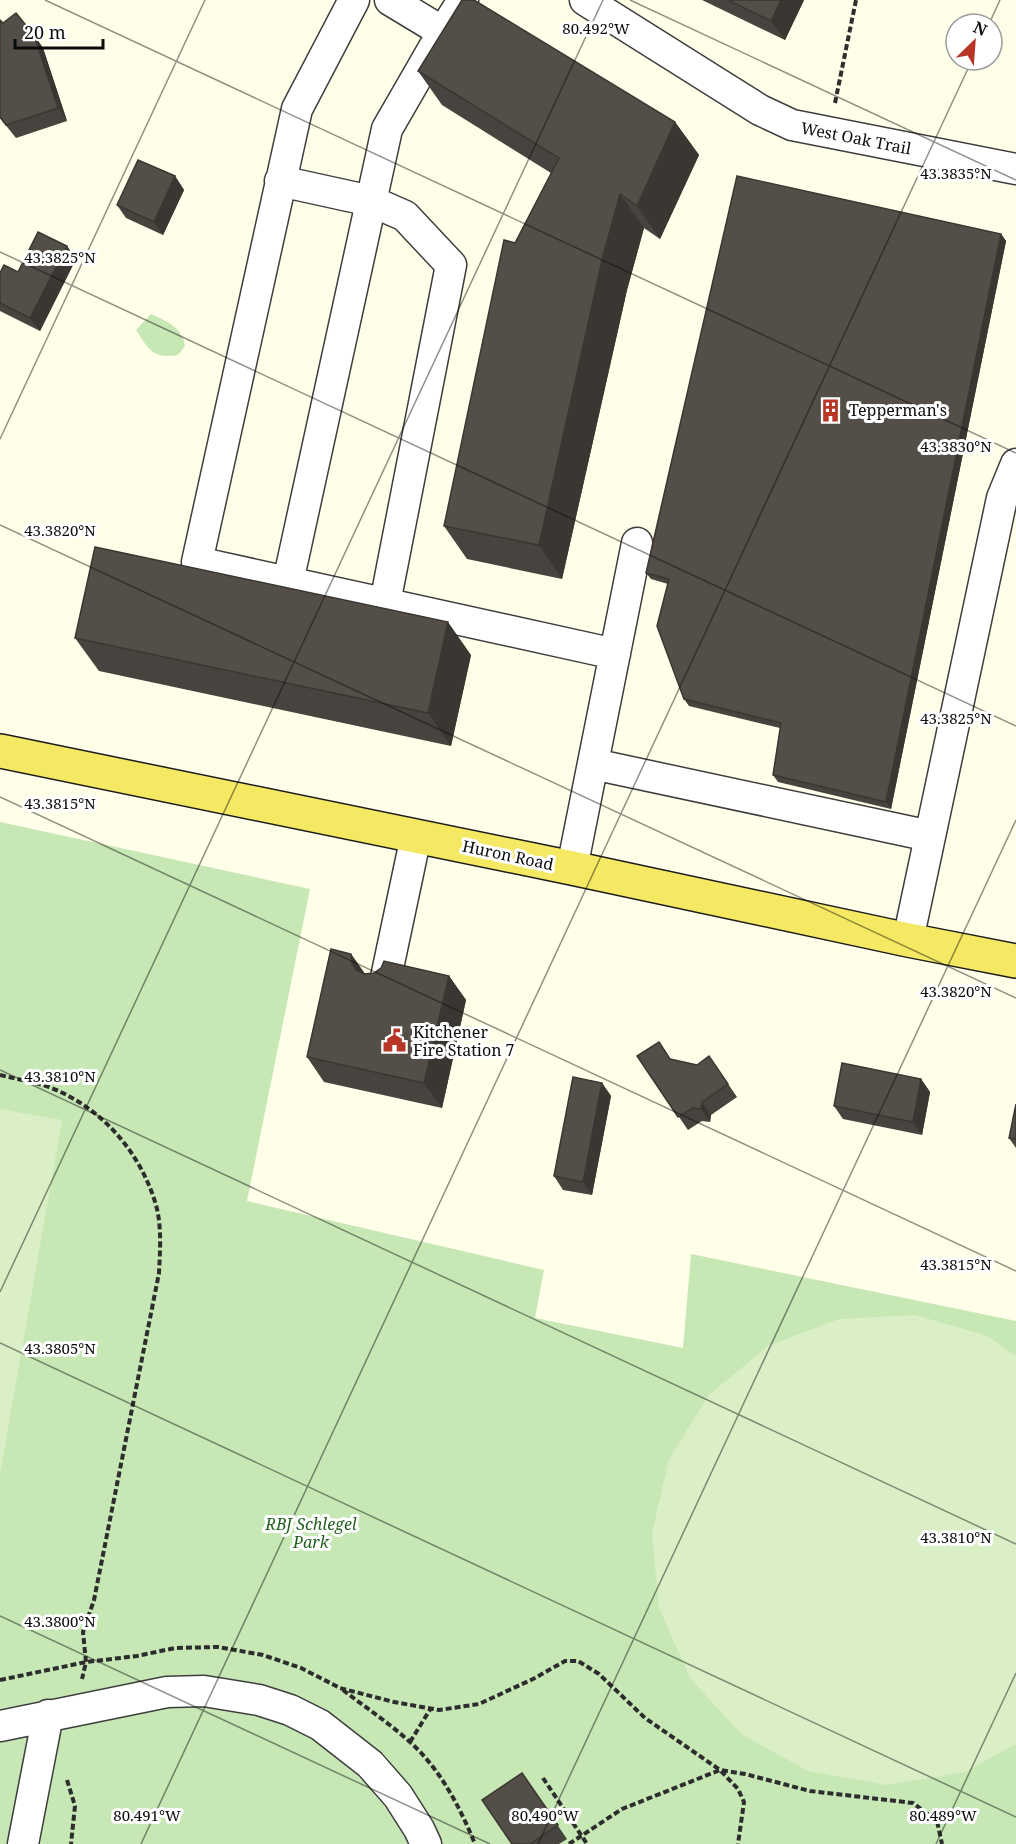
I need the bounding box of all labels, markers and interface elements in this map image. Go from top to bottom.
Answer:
scale bar [15,12,104,50]
north arrow [944,12,1004,72]
text: N [970,16,991,41]
text: 80.492°W [562,18,630,38]
text: 20 m [24,20,66,44]
street label: West Oak Trail [799,117,913,159]
text: 43.3835°N [920,163,992,183]
text: 43.3825°N [24,247,96,267]
building icon: Tepperman's [818,397,844,423]
place label: Tepperman's [849,399,947,421]
text: 43.3830°N [920,436,992,456]
text: 43.3820°N [24,520,96,540]
text: 43.3825°N [920,708,992,728]
text: 43.3815°N [24,793,96,813]
street label: Huron Road [460,835,556,875]
text: 43.3820°N [920,981,992,1001]
place label: Kitchener Fire Station 7 [413,1021,515,1061]
public building icon: Kitchener Fire Station 7 [382,1028,408,1054]
text: 43.3810°N [24,1066,96,1086]
text: 43.3815°N [920,1254,992,1274]
text: 43.3805°N [24,1338,96,1358]
park label: RBJ Schlegel Park [264,1513,357,1553]
text: 43.3810°N [920,1527,992,1547]
text: 43.3800°N [24,1611,96,1631]
text: 80.491°W [113,1805,181,1825]
text: 80.490°W [511,1805,579,1825]
text: 80.489°W [909,1805,977,1825]

